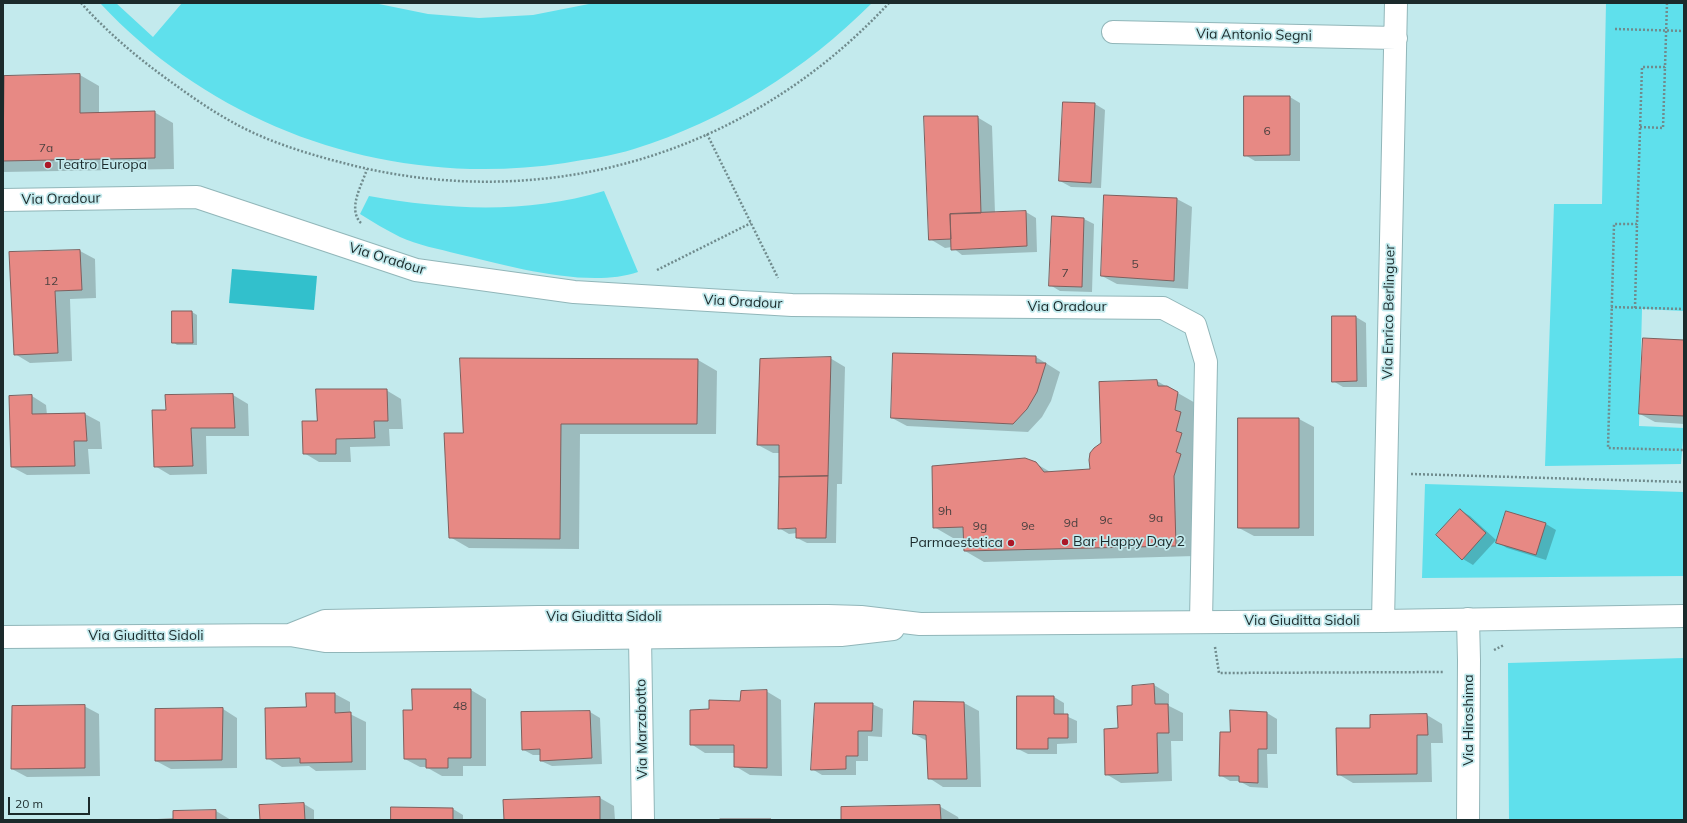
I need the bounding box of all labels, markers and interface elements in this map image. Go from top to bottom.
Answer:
street label: Via Antonio Segni [1196,26,1312,44]
house number: 6 [1263,124,1271,138]
house number: 7a [39,141,53,155]
place label: Teatro Europa [56,157,147,173]
marker: Teatro Europa [43,160,53,170]
street label: Via Oradour [21,190,101,208]
street label: Via Oradour [347,239,427,279]
street label: Via Enrico Berlinguer [1379,244,1399,380]
house number: 5 [1131,257,1139,271]
house number: 7 [1061,266,1069,280]
house number: 12 [44,274,58,288]
street label: Via Oradour [703,292,783,312]
street label: Via Oradour [1028,299,1106,315]
house number: 9h [938,504,952,518]
house number: 9a [1149,511,1163,525]
house number: 9c [1099,513,1113,527]
house number: 9d [1064,516,1078,530]
house number: 9g [973,519,987,533]
house number: 9e [1021,519,1035,533]
place label: Bar Happy Day 2 [1073,534,1185,550]
place label: Parmaestetica [910,535,1003,551]
marker: Bar Happy Day 2 [1060,537,1070,547]
marker: Parmaestetica [1006,538,1016,548]
street label: Via Giuditta Sidoli [546,609,662,625]
street label: Via Giuditta Sidoli [1244,613,1360,629]
street label: Via Giuditta Sidoli [88,628,204,644]
street label: Via Hiroshima [1461,674,1477,766]
street label: Via Marzabotto [633,679,651,779]
house number: 48 [453,699,467,713]
scale bar [10,789,92,815]
text: 20 m [15,796,43,811]

